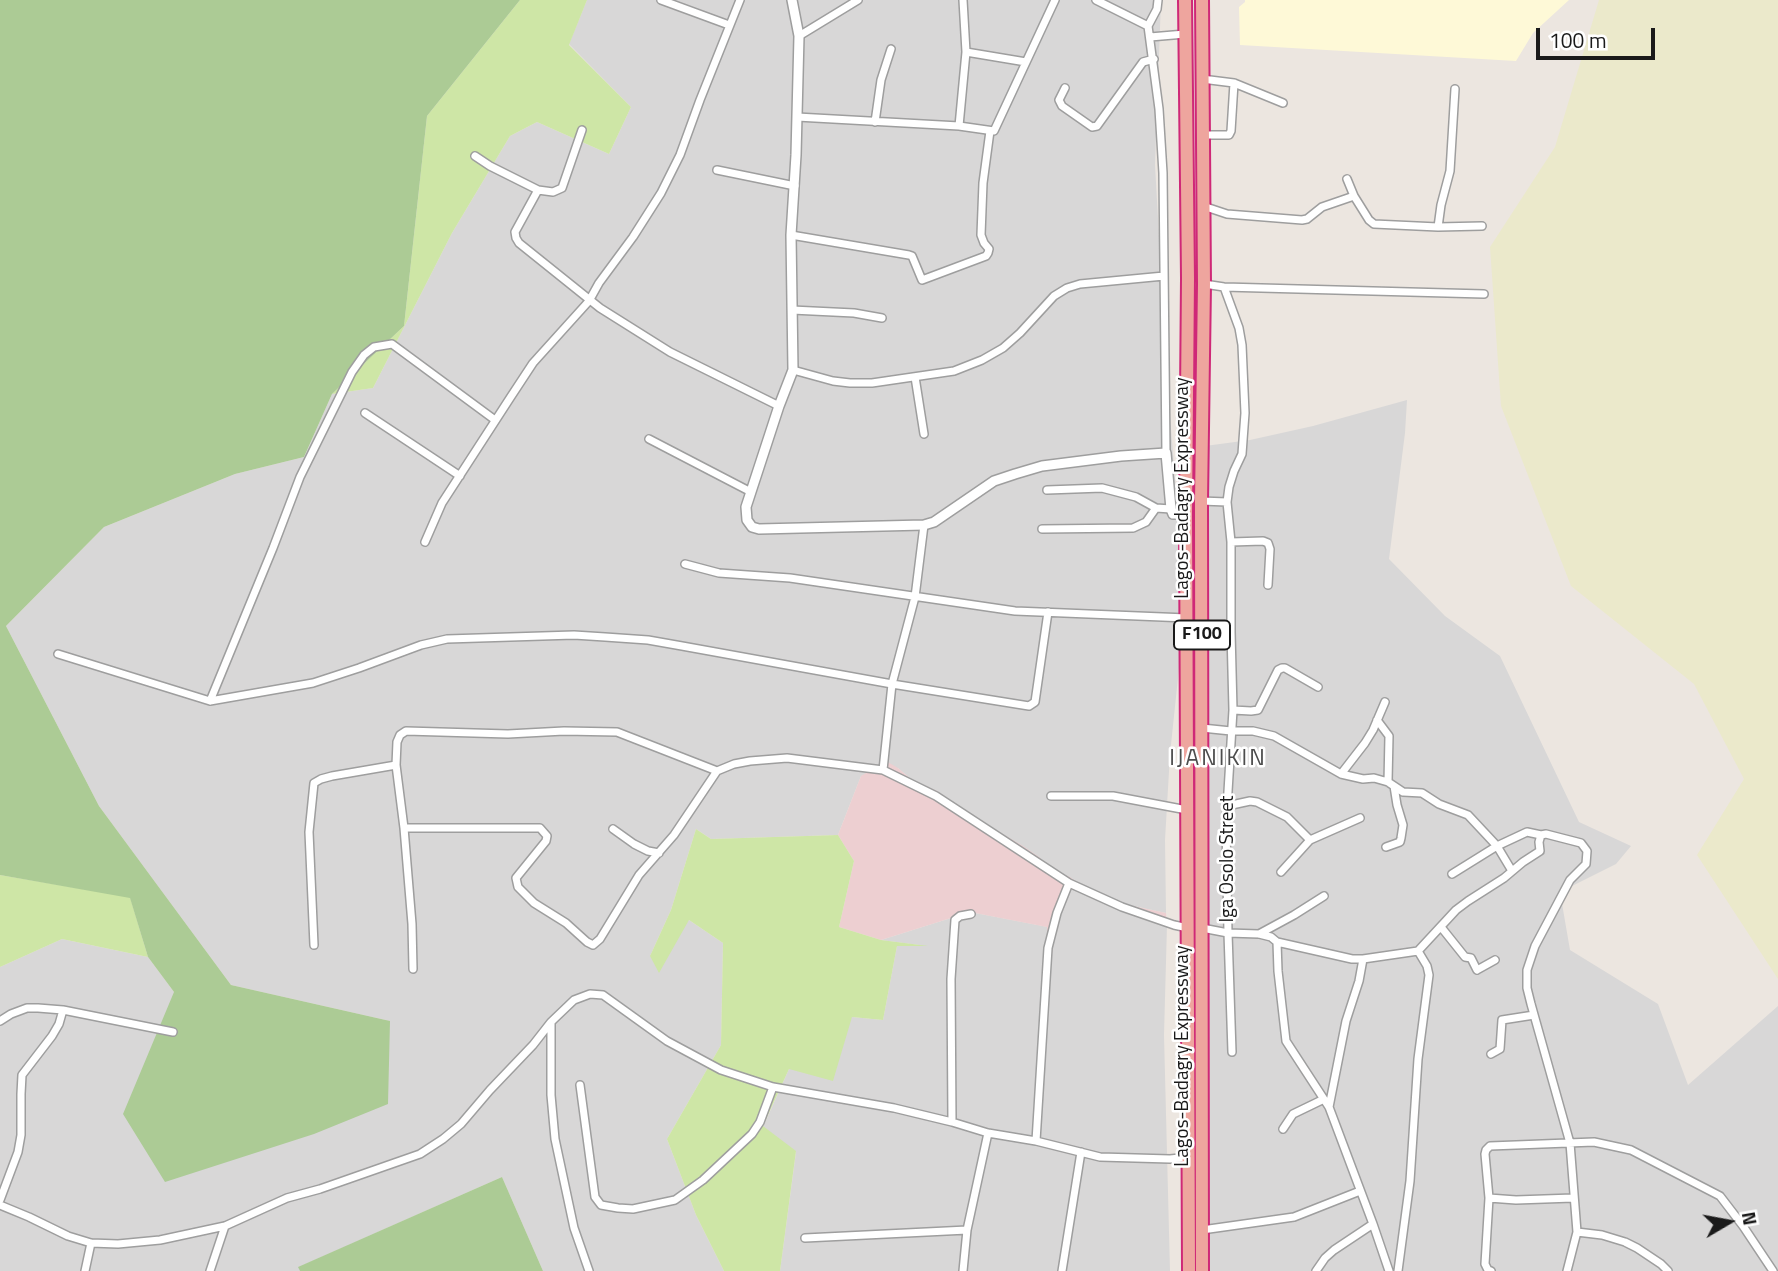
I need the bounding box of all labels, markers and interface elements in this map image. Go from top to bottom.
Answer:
scale bar [1540,14,1659,58]
text: 100 m [1549,24,1606,56]
street label: Lagos-Badagry Expressway [1172,377,1194,599]
road number: F100 [1174,620,1230,650]
district label: IJANIKIN [1170,745,1266,773]
street label: Iga Osolo Street [1217,796,1239,922]
street label: Lagos-Badagry Expressway [1172,945,1194,1167]
north arrow [1694,1187,1764,1257]
text: N [1735,1209,1766,1227]

